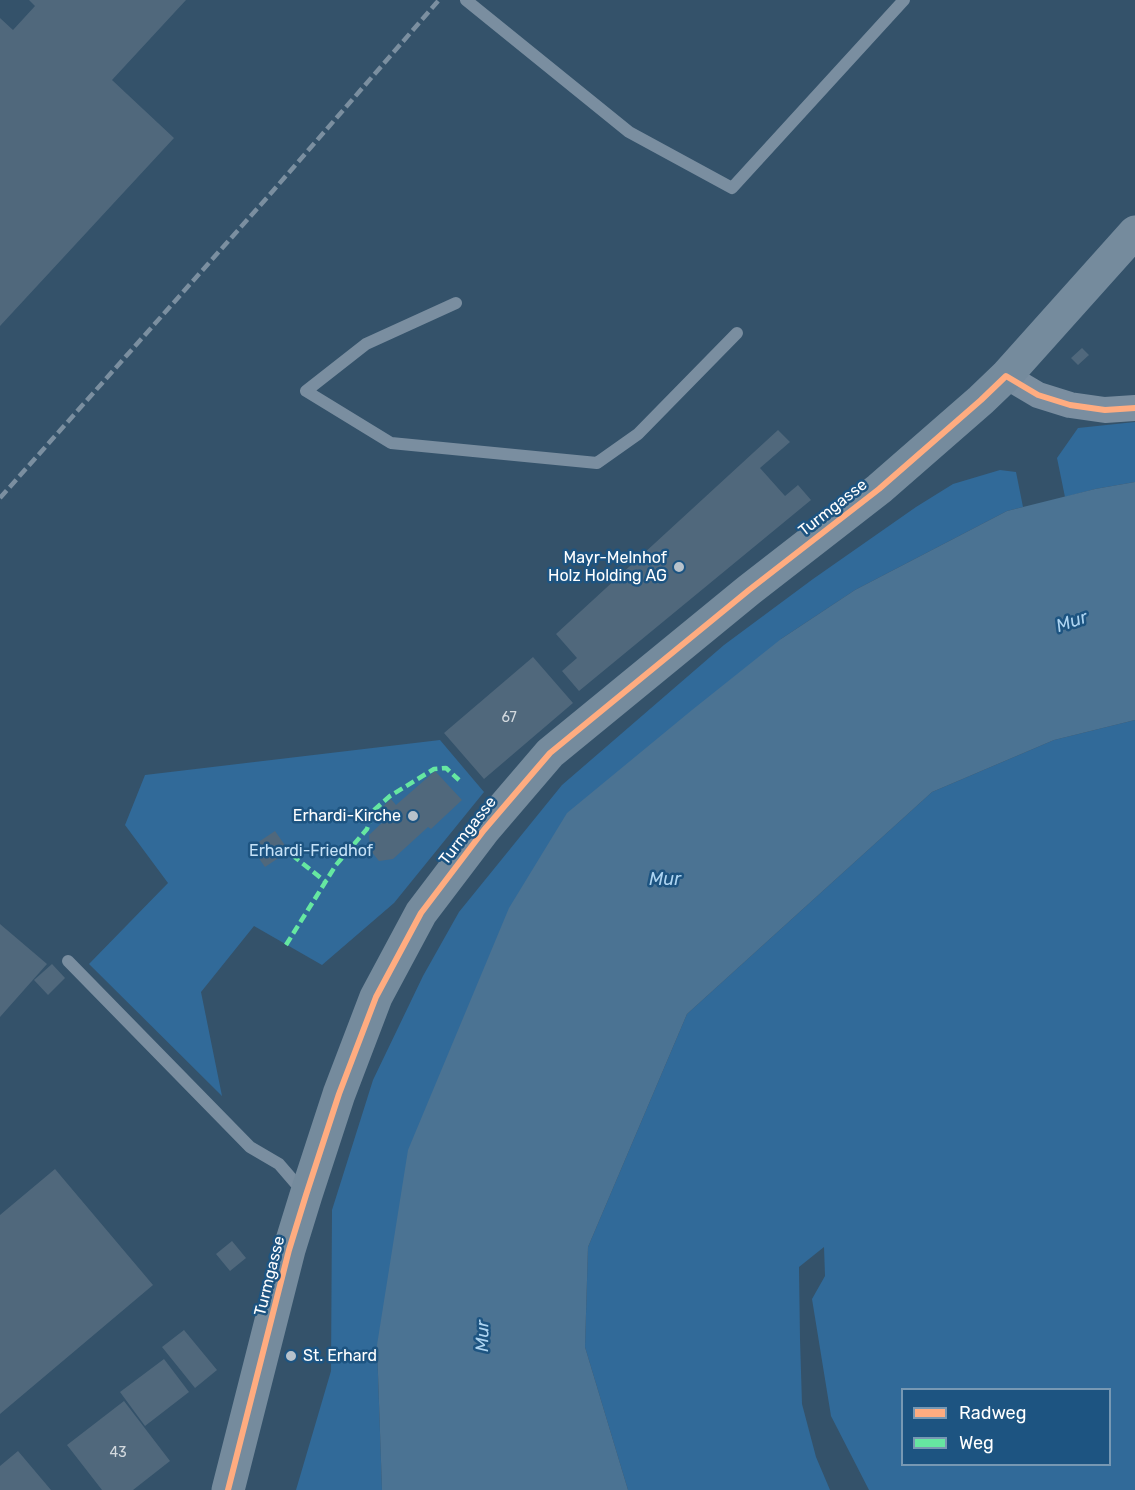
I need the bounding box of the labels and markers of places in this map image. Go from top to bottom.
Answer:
place label: Mayr-Melnhof Holz Holding AG [548,548,667,586]
marker: Mayr-Melnhof Holz Holding AG [672,560,686,574]
place label: Erhardi-Kirche [293,806,401,826]
marker: Erhardi-Kirche [406,809,420,823]
place label: St. Erhard [303,1346,377,1366]
marker: St. Erhard [284,1349,298,1363]

